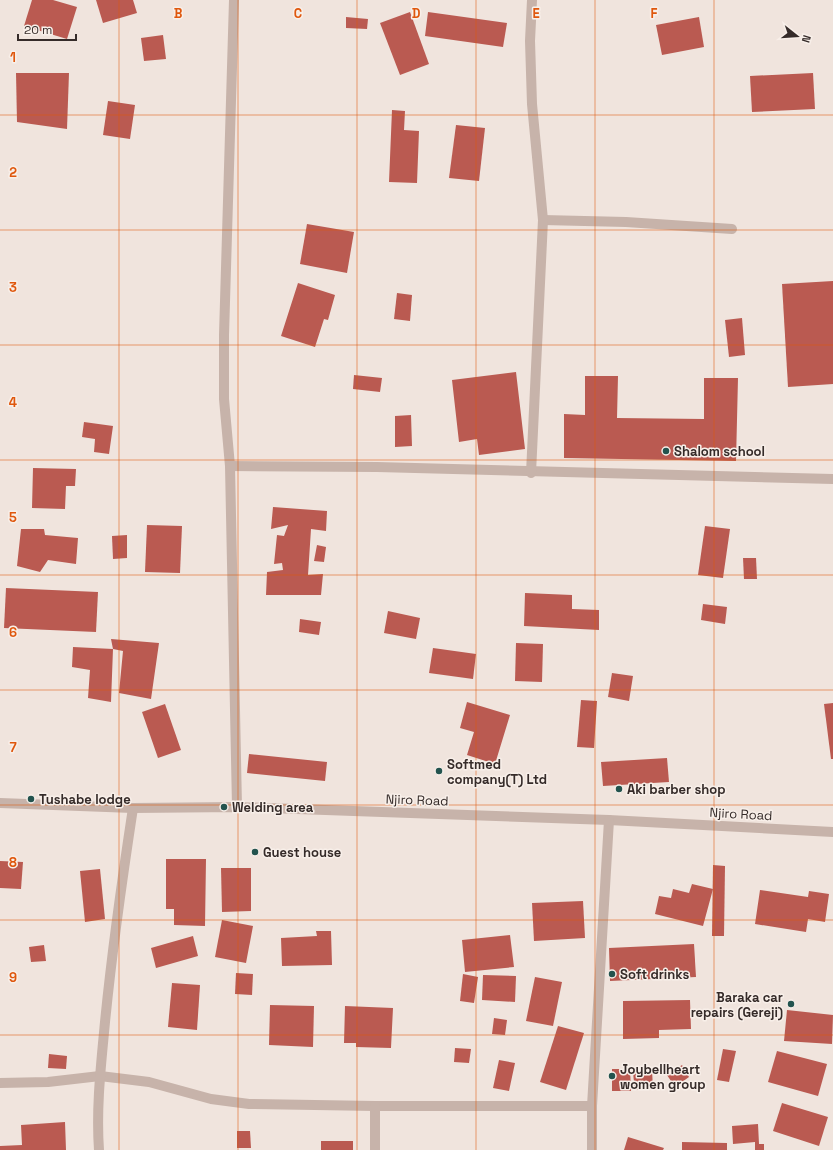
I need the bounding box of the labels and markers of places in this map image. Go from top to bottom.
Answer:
place label: Shalom school [674,443,765,460]
marker: Shalom school [661,446,671,456]
place label: Softmed company(T) Ltd [447,756,547,788]
marker: Softmed company(T) Ltd [434,766,444,776]
place label: Aki barber shop [627,781,726,798]
marker: Aki barber shop [614,784,624,794]
place label: Tushabe lodge [39,791,131,808]
marker: Tushabe lodge [26,794,36,804]
place label: Welding area [232,799,314,816]
marker: Welding area [219,802,229,812]
place label: Guest house [263,844,341,861]
marker: Guest house [250,847,260,857]
place label: Soft drinks [620,966,689,983]
marker: Soft drinks [607,969,617,979]
place label: Baraka car repairs (Gereji) [691,989,783,1021]
marker: Baraka car repairs (Gereji) [786,999,796,1009]
place label: Joybellheart women group [620,1061,706,1093]
marker: Joybellheart women group [607,1071,617,1081]

